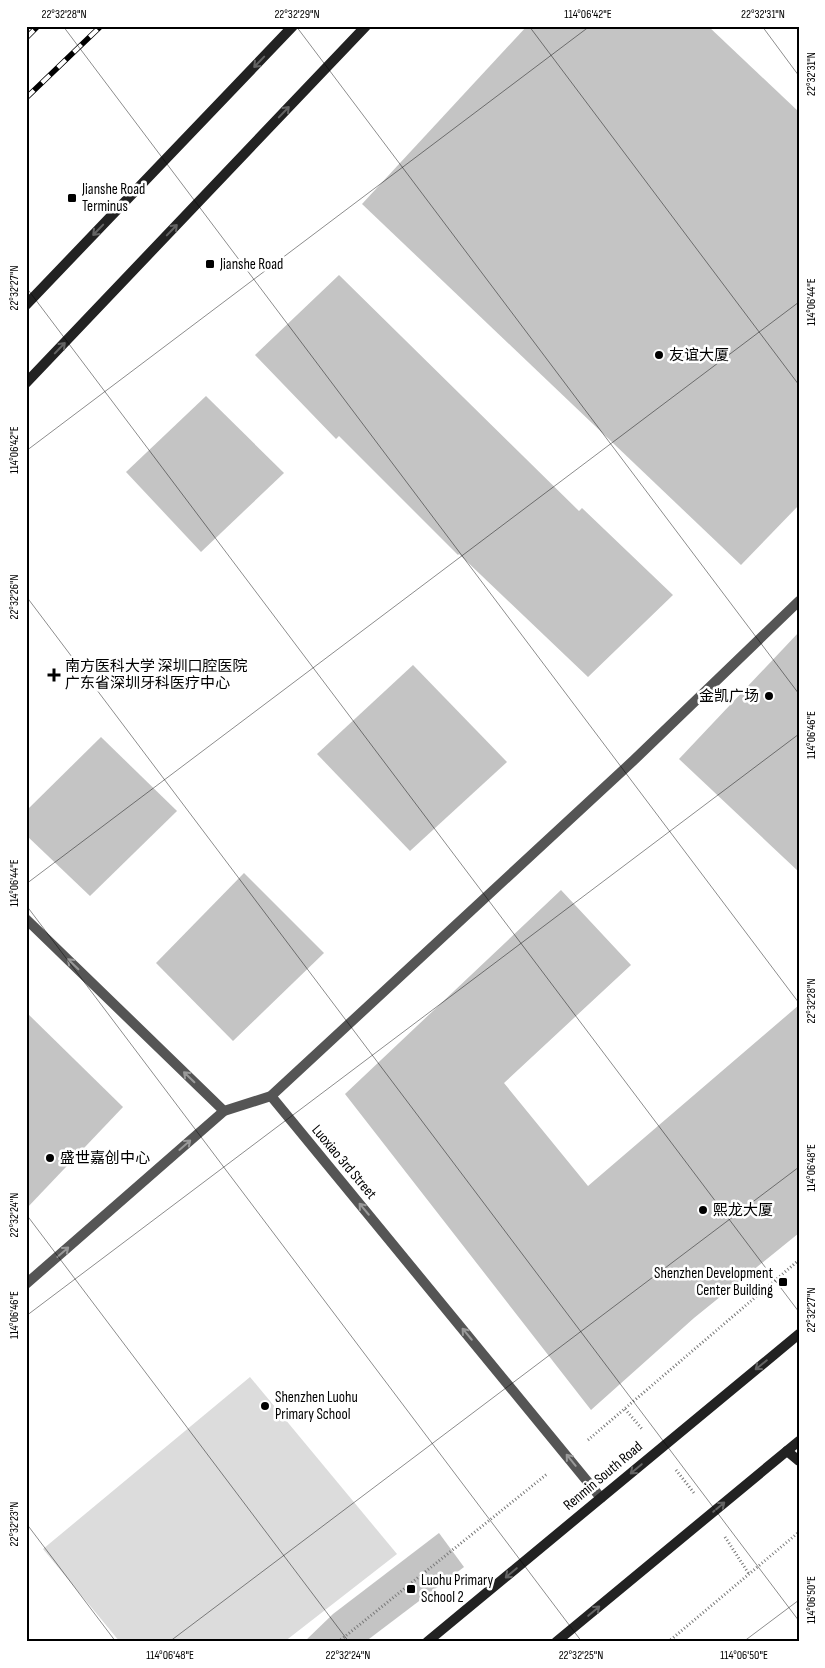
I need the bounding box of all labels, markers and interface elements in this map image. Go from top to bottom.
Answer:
text: 22°32'28"N [41,7,87,22]
text: 22°32'29"N [274,7,320,22]
text: 114°06'42"E [564,7,612,22]
text: 22°32'31"N [741,7,785,22]
text: 22°32'31"N [804,52,819,96]
one-way arrow [253,55,265,68]
one-way arrow [278,106,290,119]
place label: Jianshe Road Terminus [81,180,145,216]
marker: Jianshe Road Terminus [66,192,78,204]
one-way arrow [92,223,104,236]
one-way arrow [166,224,178,237]
place label: Jianshe Road [219,255,283,274]
marker: Jianshe Road [204,258,216,270]
text: 22°32'27"N [7,265,22,311]
text: 114°06'44"E [804,278,819,326]
one-way arrow [54,342,66,354]
place label: 友谊大厦 [669,346,729,365]
marker: 友谊大厦 [653,349,665,361]
text: 114°06'42"E [7,426,22,474]
text: 22°32'26"N [7,574,22,620]
place label: 南方医科大学 深圳口腔医院 广东省深圳牙科医疗中心 [65,657,247,693]
marker: 南方医科大学 深圳口腔医院 广东省深圳牙科医疗中心 [47,668,61,682]
place label: 金凯广场 [699,687,759,706]
marker: 金凯广场 [763,690,775,702]
text: 114°06'46"E [804,711,819,759]
text: 114°06'44"E [7,859,22,907]
one-way arrow [66,958,79,970]
text: 22°32'28"N [804,978,819,1024]
one-way arrow [183,1071,195,1083]
street label: Luoxiao 3rd Street [307,1121,381,1203]
one-way arrow [179,1140,192,1151]
text: 114°06'48"E [804,1144,819,1192]
place label: 盛世嘉创中心 [60,1149,150,1168]
marker: 盛世嘉创中心 [44,1152,56,1164]
text: 22°32'24"N [7,1193,22,1237]
place label: 熙龙大厦 [713,1201,773,1220]
one-way arrow [358,1203,369,1216]
marker: 熙龙大厦 [697,1204,709,1216]
one-way arrow [56,1247,69,1258]
place label: Shenzhen Development Center Building [654,1264,773,1300]
marker: Shenzhen Development Center Building [777,1276,789,1288]
text: 22°32'27"N [804,1287,819,1333]
text: 114°06'46"E [7,1291,22,1339]
one-way arrow [462,1328,473,1341]
one-way arrow [755,1360,768,1371]
place label: Shenzhen Luohu Primary School [275,1388,358,1424]
marker: Shenzhen Luohu Primary School [259,1400,271,1412]
street label: Renmin South Road [559,1437,647,1515]
one-way arrow [565,1454,576,1467]
one-way arrow [630,1463,643,1474]
one-way arrow [712,1501,725,1512]
text: 22°32'23"N [7,1502,22,1546]
one-way arrow [505,1567,518,1578]
place label: Luohu Primary School 2 [421,1571,493,1607]
text: 114°06'50"E [804,1576,819,1624]
marker: Luohu Primary School 2 [405,1583,417,1595]
one-way arrow [587,1605,600,1616]
text: 114°06'48"E [146,1648,194,1663]
text: 22°32'24"N [326,1648,370,1663]
text: 22°32'25"N [559,1648,603,1663]
text: 114°06'50"E [720,1648,768,1663]

